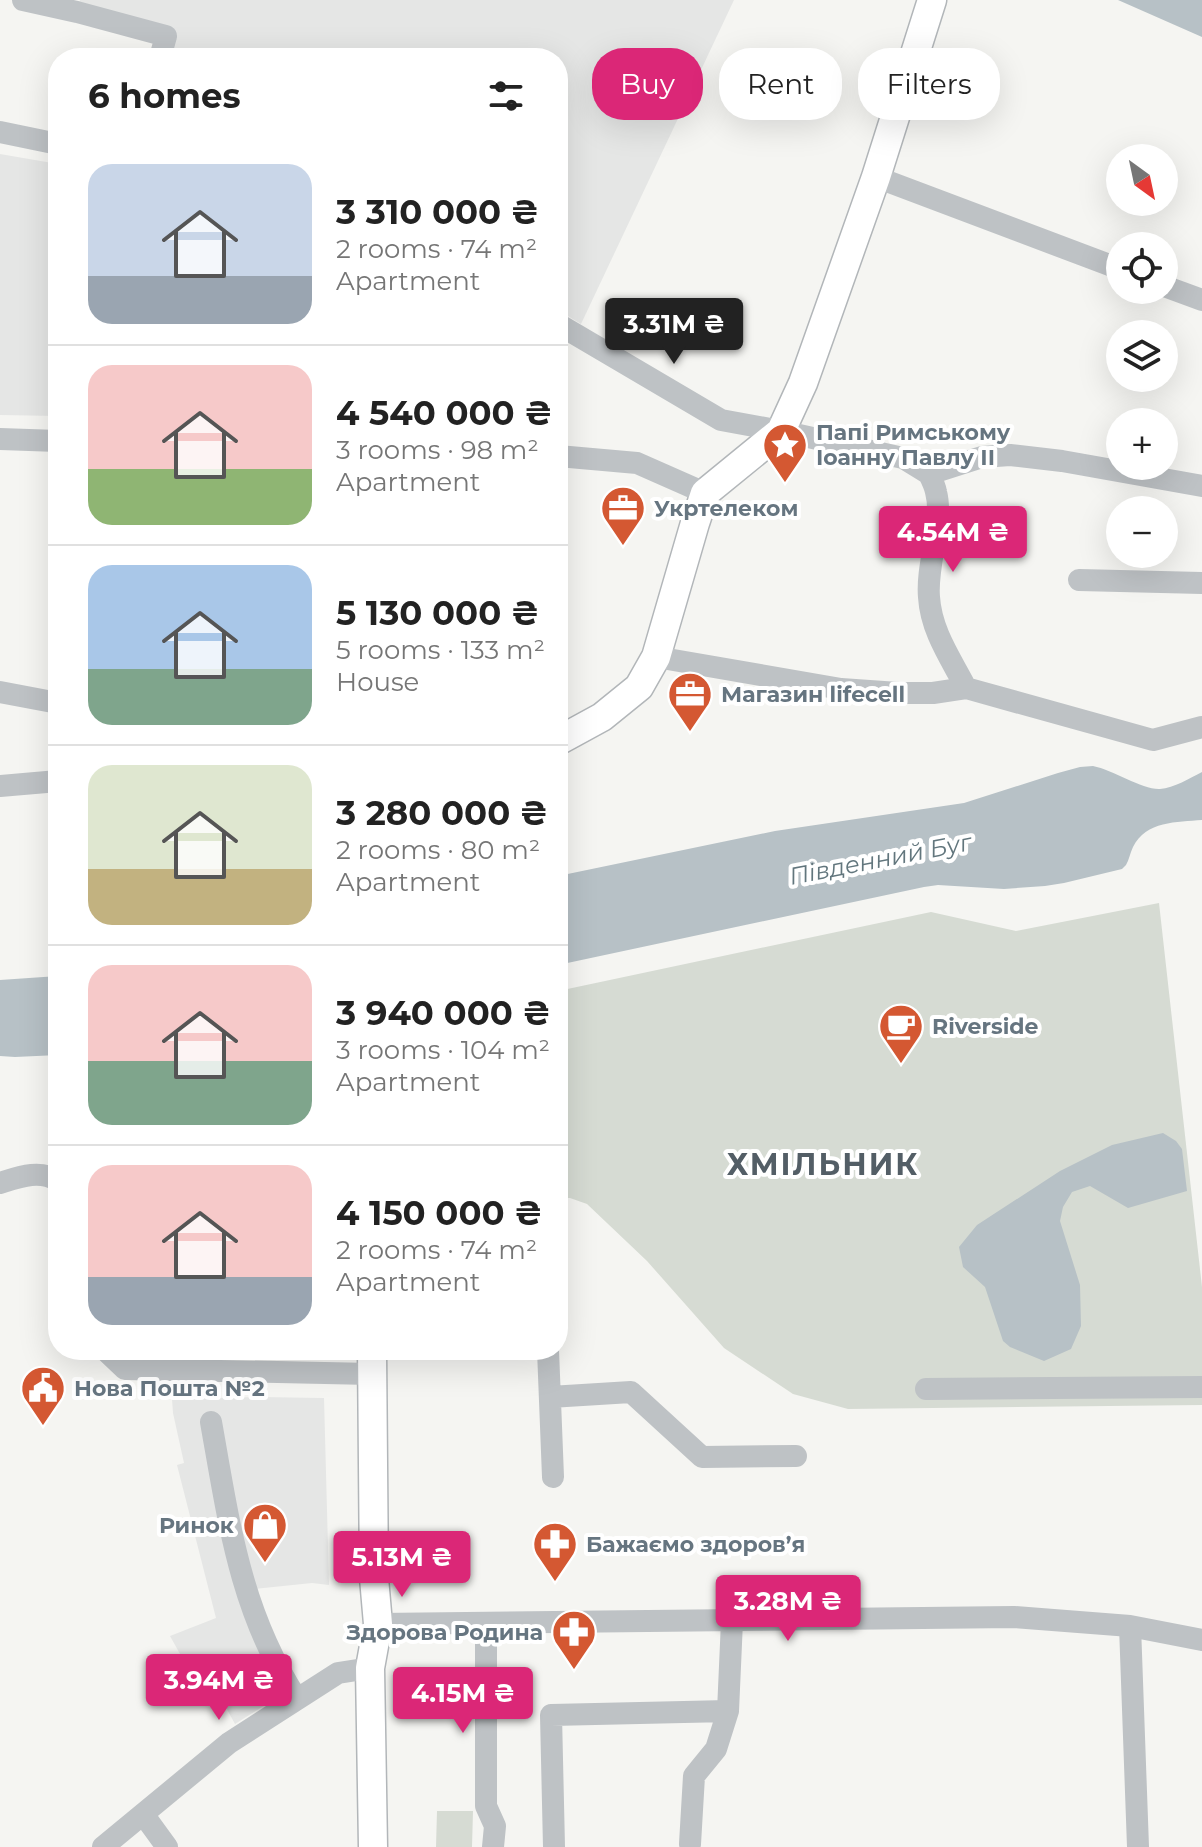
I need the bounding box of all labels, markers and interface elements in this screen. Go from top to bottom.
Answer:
chip: Buy [592,48,703,120]
chip: Rent [719,48,842,120]
chip: Filters [858,48,1000,120]
icon: filters [484,74,528,118]
text: 6 homes [88,75,241,117]
north arrow [1106,144,1178,216]
map controls [1106,144,1178,568]
text: 3 310 000 ₴ [336,191,539,233]
icon: home [152,196,248,292]
button: locate [1106,232,1178,304]
text: 2 rooms · 74 m² [336,233,537,265]
text: Apartment [336,265,480,297]
pin: 3.31M ₴ [600,298,748,366]
text: 3.31M ₴ [623,308,725,340]
button: layers [1106,320,1178,392]
text: 4 540 000 ₴ [336,392,552,434]
icon: home [152,397,248,493]
button: + [1106,408,1178,480]
place label: Папі Римському Іоанну Павлу ІІ [816,419,1011,471]
place icon: Папі Римському Іоанну Павлу ІІ [761,421,809,484]
text: 3 rooms · 98 m² [336,434,539,466]
text: Apartment [336,466,480,498]
office icon: Укртелеком [599,484,647,547]
place label: Укртелеком [654,495,798,522]
button: − [1106,496,1178,568]
pin: 4.54M ₴ [879,506,1027,574]
text: 4.54M ₴ [897,516,1009,548]
text: 5 130 000 ₴ [336,592,539,634]
icon: home [152,597,248,693]
text: 5 rooms · 133 m² [336,634,545,666]
text: House [336,666,419,698]
office icon: Магазин lifecell [666,670,714,733]
place label: Магазин lifecell [721,681,905,708]
text: 3 280 000 ₴ [336,792,548,834]
icon: home [152,797,248,893]
water label: Південний Буг [787,827,975,891]
text: 2 rooms · 80 m² [336,834,540,866]
text: Apartment [336,866,480,898]
text: 3 940 000 ₴ [336,992,551,1034]
icon: home [152,997,248,1093]
cafe icon: Riverside [877,1002,925,1065]
place label: Riverside [932,1013,1039,1040]
text: 3 rooms · 104 m² [336,1034,550,1066]
text: Apartment [336,1066,480,1098]
district label: ХМІЛЬНИК [727,1146,919,1183]
text: 4 150 000 ₴ [336,1192,542,1234]
icon: home [152,1197,248,1293]
text: 2 rooms · 74 m² [336,1234,537,1266]
text: Apartment [336,1266,480,1298]
public building icon: Нова Пошта №2 [19,1364,67,1427]
place label: Нова Пошта №2 [74,1375,265,1402]
shop icon: Ринок [241,1501,289,1564]
place label: Ринок [159,1512,235,1539]
pharmacy icon: Бажаємо здоров’я [531,1520,579,1583]
pin: 5.13M ₴ [328,1531,476,1599]
place label: Бажаємо здоров’я [586,1531,805,1558]
text: 5.13M ₴ [351,1541,453,1573]
pin: 3.28M ₴ [714,1575,862,1643]
text: 3.28M ₴ [734,1585,842,1617]
pharmacy icon: Здорова Родина [550,1608,598,1671]
place label: Здорова Родина [345,1619,543,1646]
pin: 3.94M ₴ [145,1654,293,1722]
text: 3.94M ₴ [164,1664,274,1696]
pin: 4.15M ₴ [389,1667,537,1735]
text: 4.15M ₴ [411,1677,515,1709]

